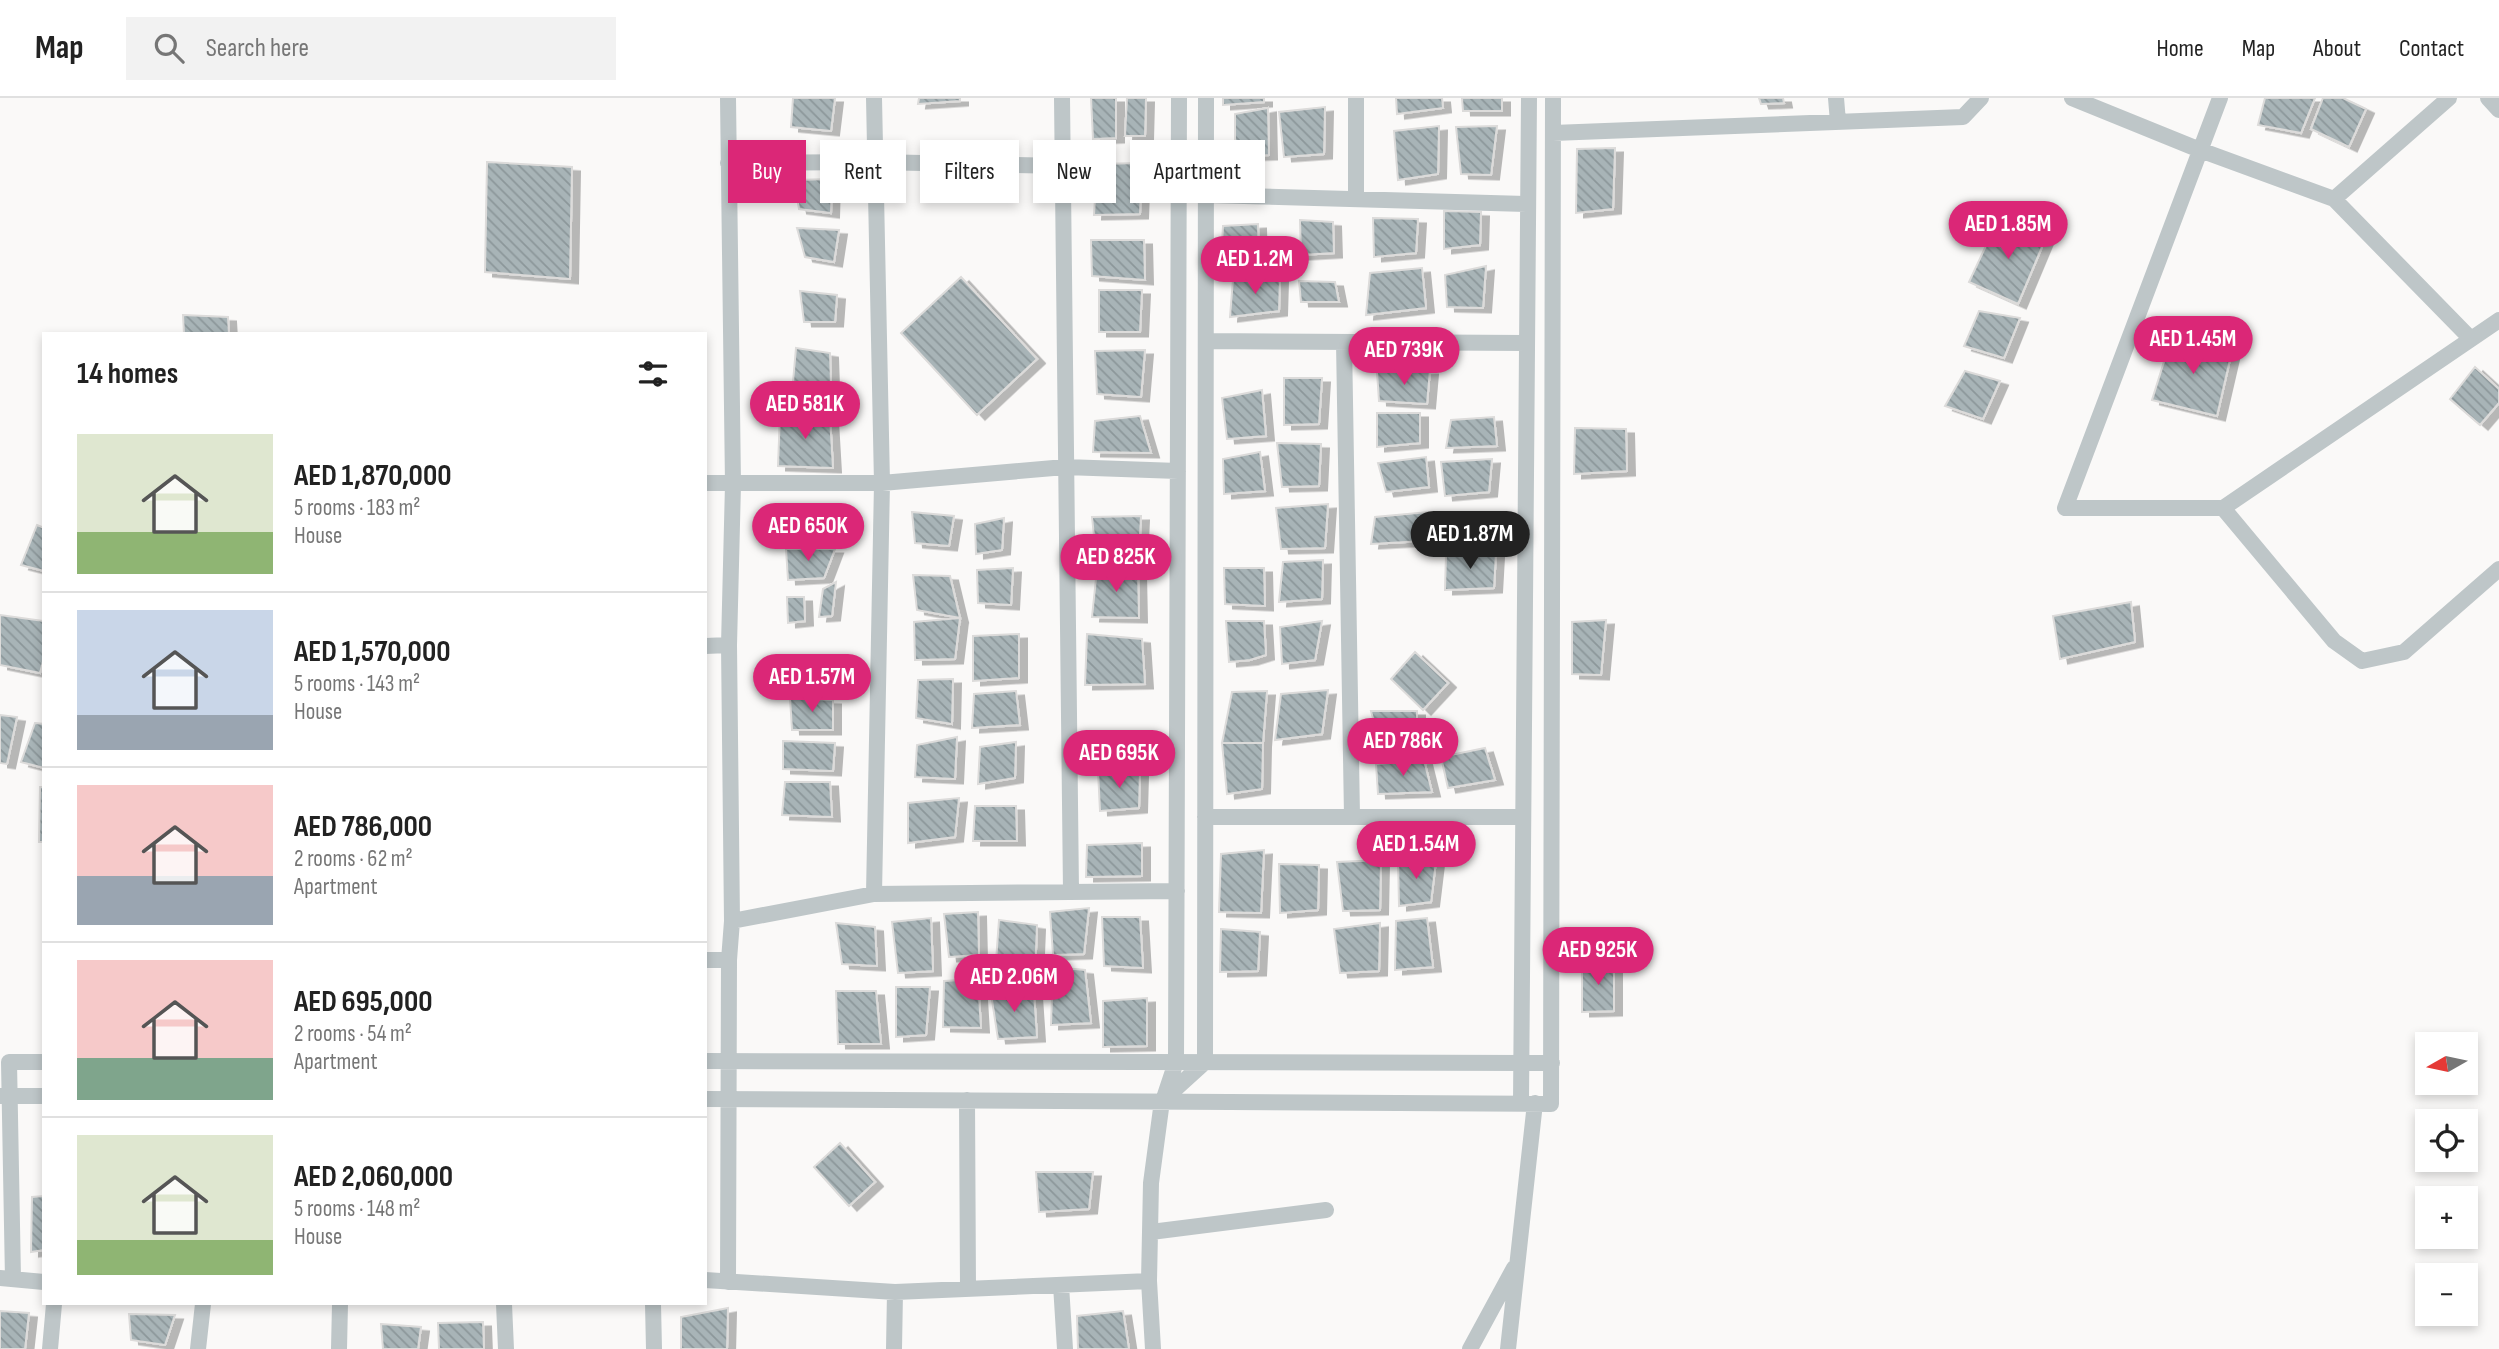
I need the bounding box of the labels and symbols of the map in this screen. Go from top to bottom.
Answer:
pin: AED 1.85M [1928,202,2088,261]
pin: AED 1.2M [1183,236,1327,296]
pin: AED 1.45M [2113,316,2273,376]
pin: AED 739K [1332,328,1476,387]
pin: AED 581K [733,382,877,441]
pin: AED 650K [736,504,880,563]
pin: AED 1.87M [1390,512,1550,571]
pin: AED 825K [1044,534,1188,594]
pin: AED 1.57M [732,654,892,714]
pin: AED 786K [1331,718,1475,778]
pin: AED 695K [1047,730,1191,790]
pin: AED 1.54M [1336,822,1496,881]
pin: AED 925K [1526,928,1670,987]
pin: AED 2.06M [934,954,1094,1014]
north arrow [2415,1032,2478,1096]

